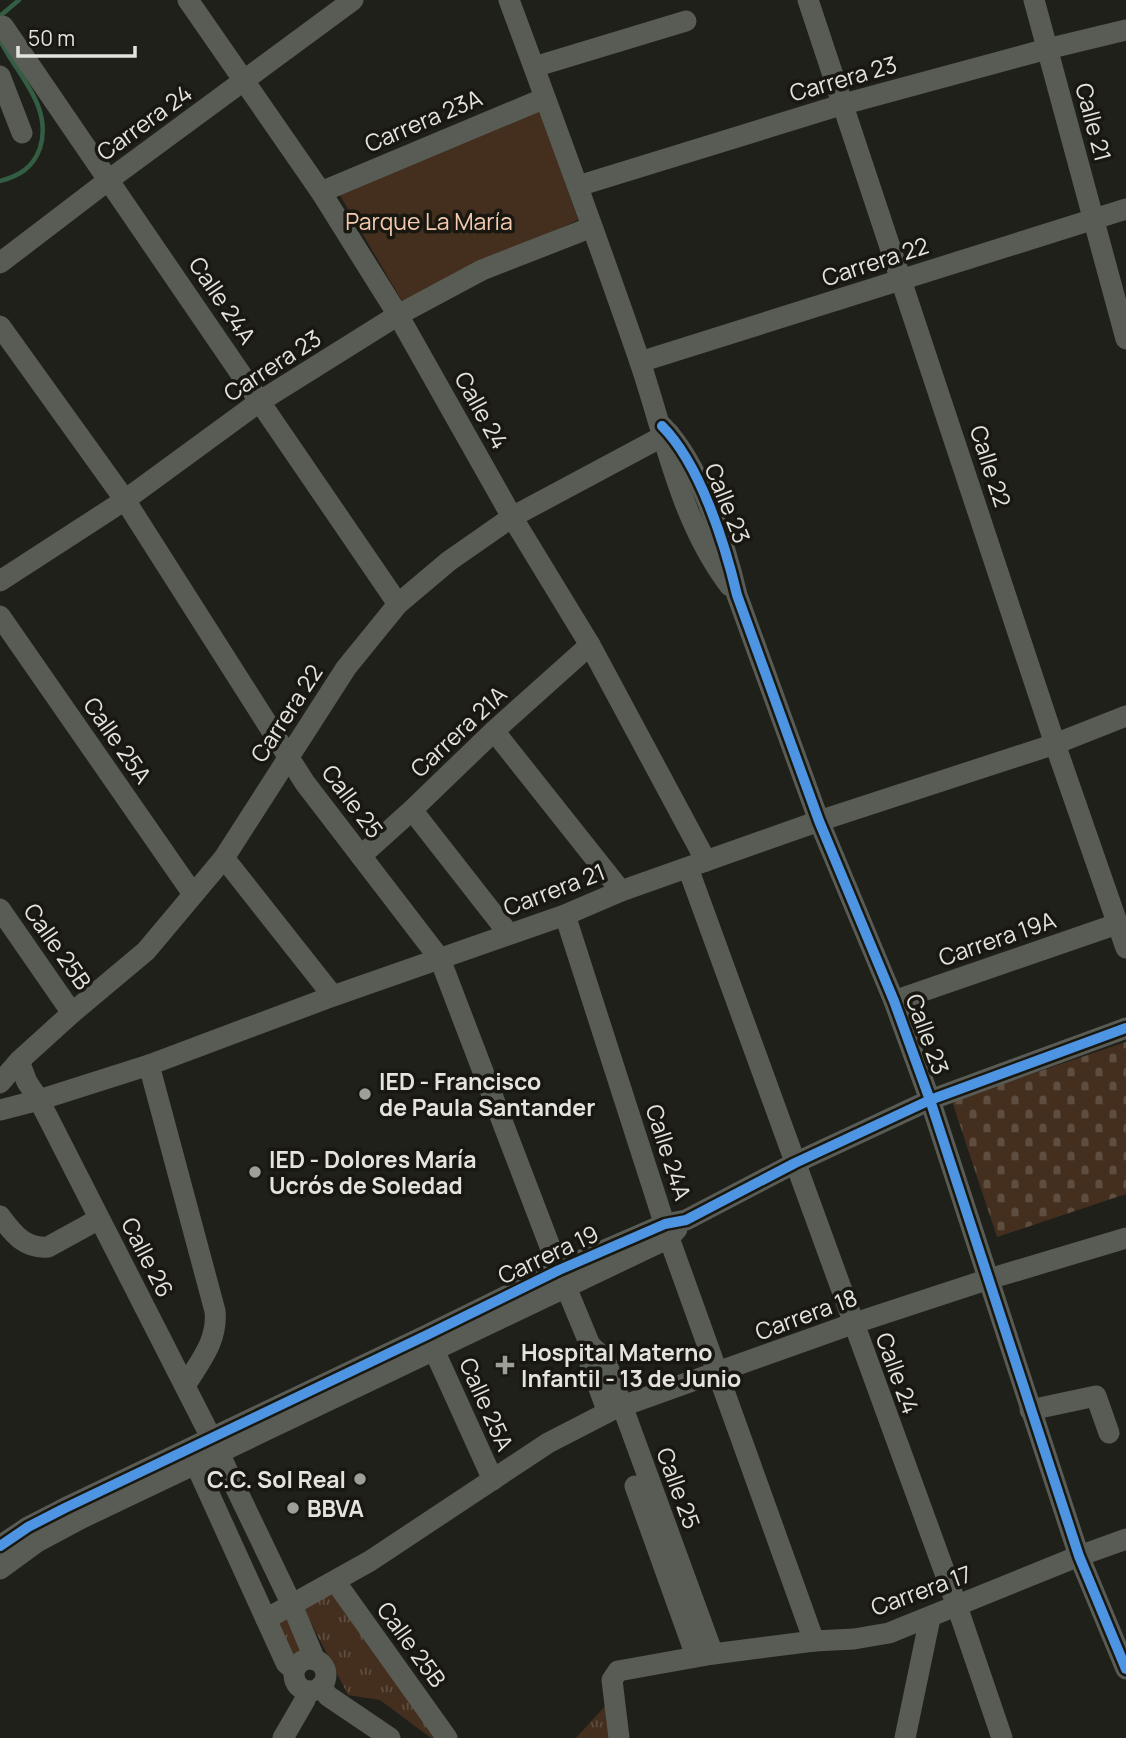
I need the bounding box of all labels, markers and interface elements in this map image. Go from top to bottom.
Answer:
scale bar [18,14,135,58]
text: 50 m [28,24,75,52]
street label: Carrera 23 [786,47,900,109]
street label: Carrera 24 [90,77,198,167]
street label: Calle 21 [1068,79,1120,165]
street label: Carrera 23A [359,81,487,159]
park label: Parque La María [345,205,513,237]
street label: Carrera 22 [818,229,932,293]
street label: Calle 24A [182,250,264,350]
street label: Carrera 23 [217,322,327,408]
street label: Calle 24 [448,365,516,455]
street label: Calle 22 [963,421,1019,511]
street label: Calle 23 [697,458,759,548]
street label: Carrera 22 [242,658,330,768]
street label: Carrera 21A [403,678,513,784]
street label: Calle 25A [77,690,160,790]
street label: Calle 25 [315,758,391,844]
street label: Carrera 21 [499,855,609,923]
street label: Calle 25B [17,896,99,996]
street label: Carrera 19A [934,903,1060,973]
street label: Calle 23 [899,989,957,1079]
place label: IED - Francisco de Paula Santander [379,1065,595,1123]
marker: IED - Francisco de Paula Santander [357,1086,373,1102]
street label: Calle 24A [638,1100,700,1204]
place label: IED - Dolores María Ucrós de Soledad [269,1143,477,1201]
marker: IED - Dolores María Ucrós de Soledad [247,1164,263,1180]
street label: Calle 26 [114,1212,182,1302]
street label: Carrera 19 [493,1217,603,1291]
street label: Carrera 18 [750,1281,862,1347]
street label: Calle 24 [869,1328,927,1418]
place label: Hospital Materno Infantil - 13 de Junio [521,1336,741,1394]
street label: Calle 25A [452,1352,522,1456]
marker: Hospital Materno Infantil - 13 de Junio [495,1355,515,1375]
street label: Calle 25 [650,1443,708,1533]
place label: C.C. Sol Real [207,1463,346,1495]
marker: C.C. Sol Real [352,1471,368,1487]
place label: BBVA [307,1492,364,1524]
marker: BBVA [285,1500,301,1516]
street label: Carrera 17 [866,1557,976,1623]
street label: Calle 25B [370,1595,454,1693]

